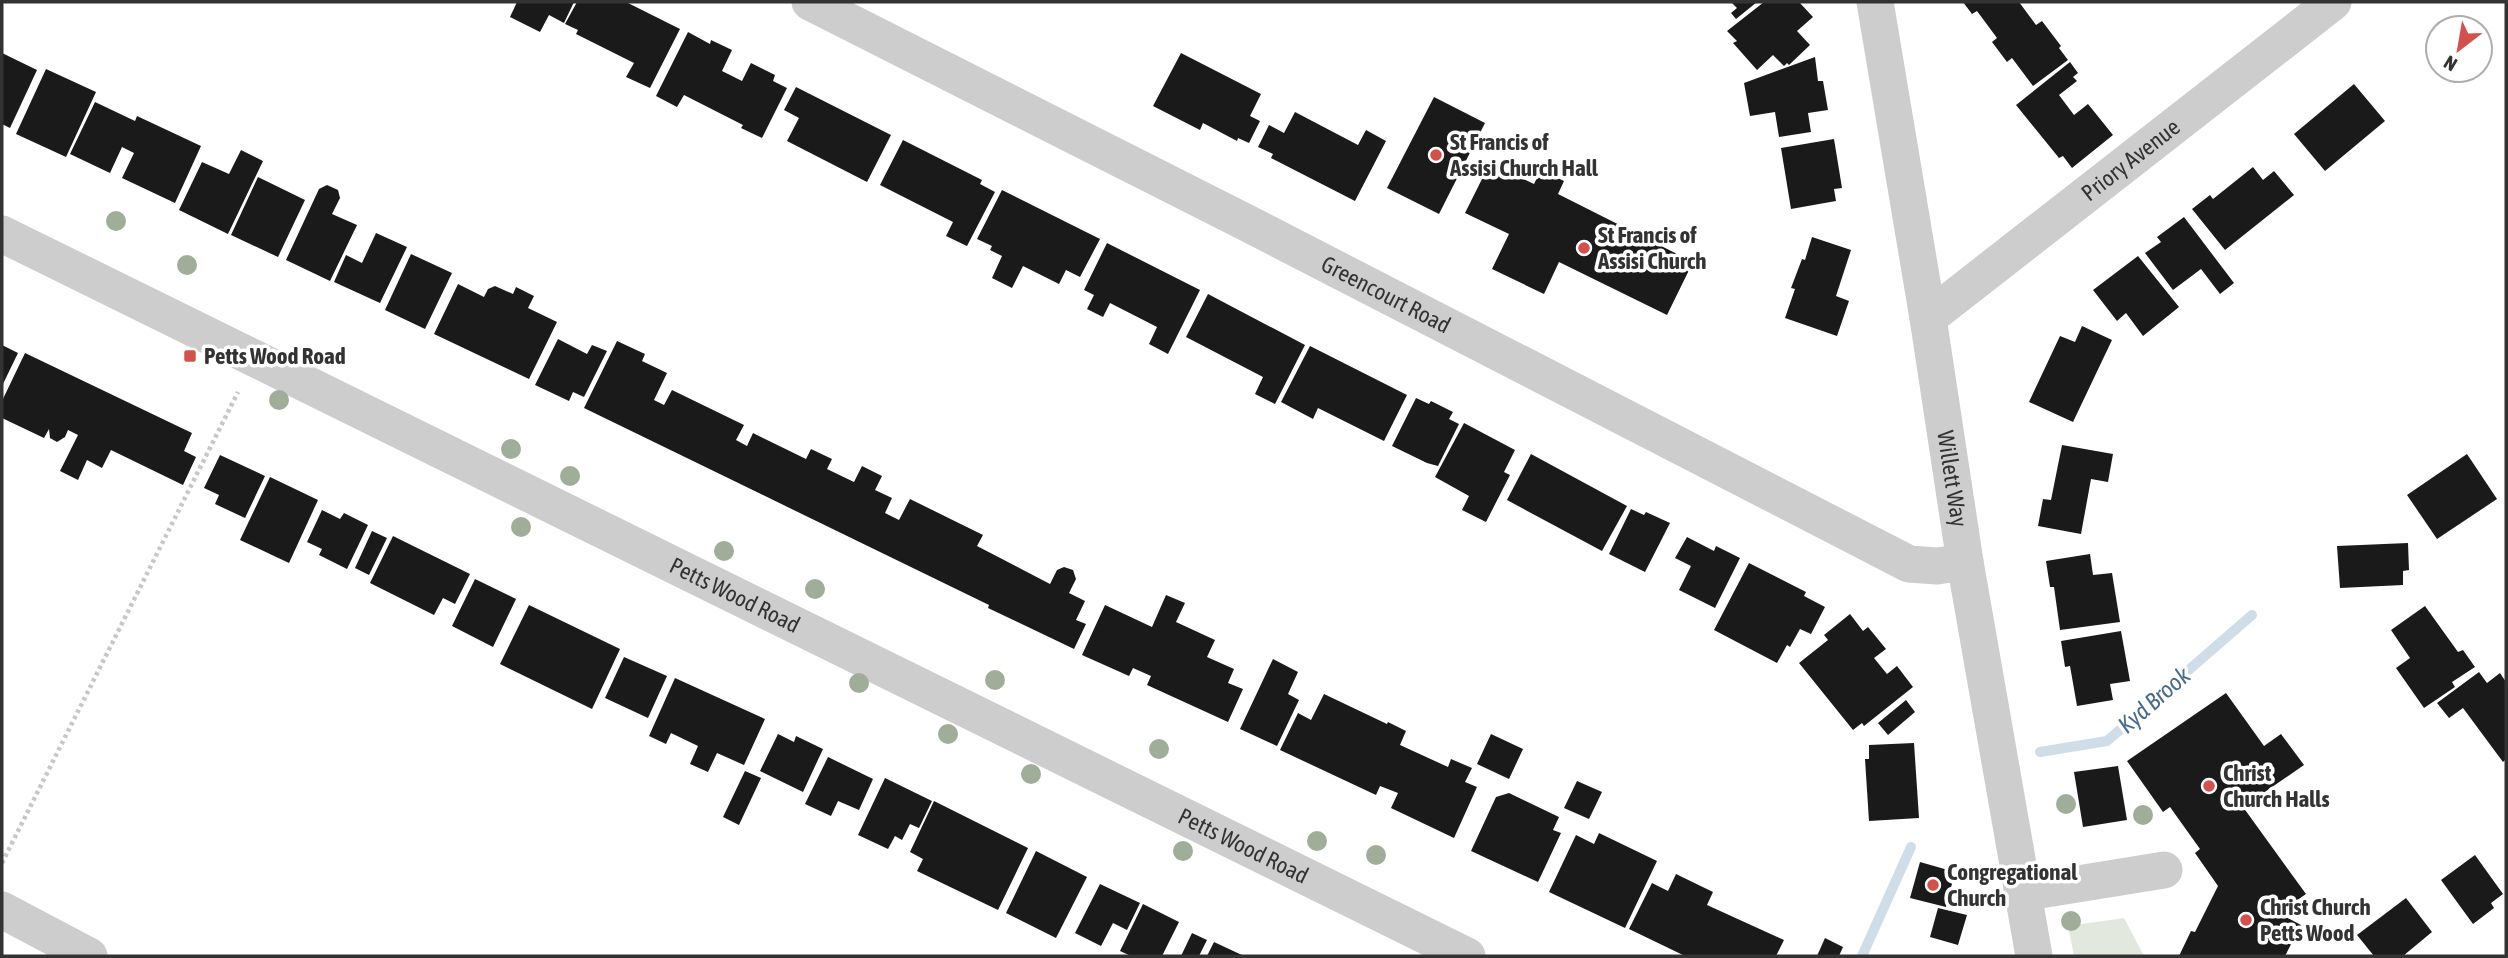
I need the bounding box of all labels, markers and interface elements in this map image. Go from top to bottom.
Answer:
north arrow [2424,14,2494,84]
text: N [2440,51,2461,76]
street label: Priory Avenue [2076,114,2185,206]
place label: St Francis of Assisi Church Hall [1449,129,1599,181]
marker: St Francis of Assisi Church Hall [1428,147,1444,163]
place label: St Francis of Assisi Church [1597,222,1706,274]
marker: St Francis of Assisi Church [1576,240,1592,256]
street label: Greencourt Road [1317,251,1455,339]
place label: Petts Wood Road [204,343,346,369]
marker: Petts Wood Road [182,348,198,364]
street label: Willett Way [1932,429,1973,529]
street label: Petts Wood Road [666,552,804,638]
water label: Kyd Brook [2113,661,2196,738]
place label: Christ Church Halls [2223,760,2330,812]
marker: Christ Church Halls [2201,778,2217,794]
street label: Petts Wood Road [1174,803,1313,889]
place label: Congregational Church [1947,859,2078,911]
marker: Congregational Church [1925,877,1941,893]
place label: Christ Church Petts Wood [2260,894,2371,946]
marker: Christ Church Petts Wood [2238,912,2254,928]

